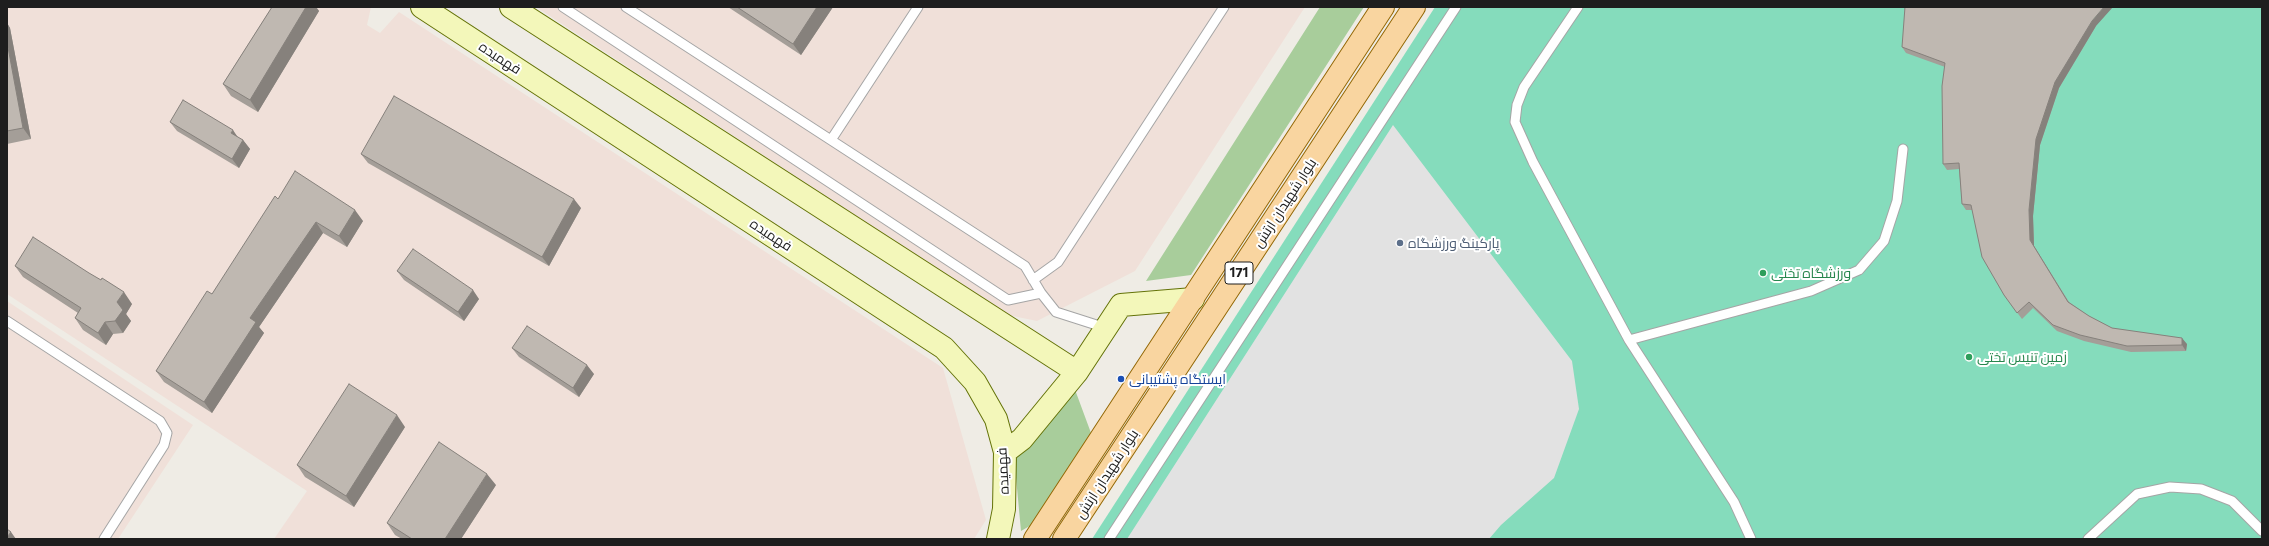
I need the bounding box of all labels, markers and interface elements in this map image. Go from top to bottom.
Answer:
street label: فهمیده [476,38,524,78]
street label: بلوار شهیدان ارتش [1250,155,1320,251]
street label: فهمیده [747,215,795,255]
place label: پارکینگ ورزشگاه [1408,235,1499,251]
marker: پارکینگ ورزشگاه [1395,238,1405,248]
road number: 171 [1225,262,1253,284]
place label: ورزشگاه تختی [1771,265,1851,281]
marker: ورزشگاه تختی [1758,268,1768,278]
place label: زمین تنیس تختی [1977,349,2067,365]
marker: زمین تنیس تختی [1964,352,1974,362]
place label: ایستگاه پشتیبانی [1129,371,1226,387]
marker: ایستگاه پشتیبانی [1116,374,1126,384]
street label: بلوار شهیدان ارتش [1072,426,1142,522]
street label: فهمیده [993,447,1013,495]

